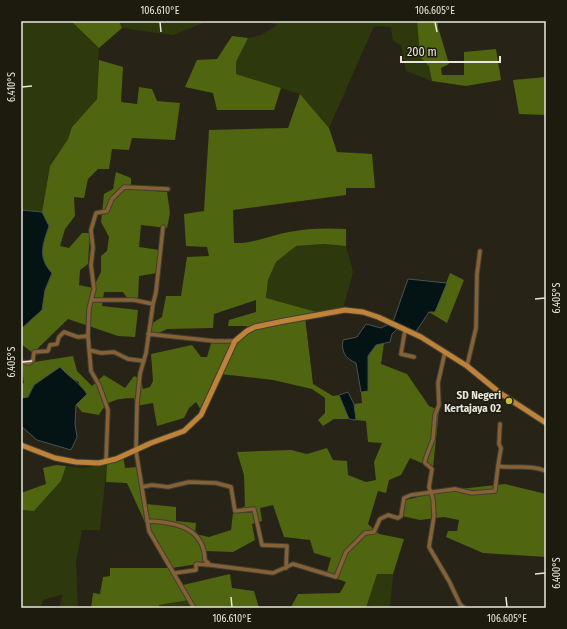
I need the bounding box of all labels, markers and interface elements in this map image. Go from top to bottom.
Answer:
text: 106.610°E [140,5,180,17]
text: 106.605°E [415,5,455,17]
scale bar [401,38,500,64]
text: 200 m [407,45,437,59]
text: 6.410°S [6,72,18,102]
text: 6.405°S [551,282,563,313]
text: 6.405°S [6,346,18,377]
place label: SD Negeri Kertajaya 02 [444,389,501,415]
marker: SD Negeri Kertajaya 02 [504,396,514,406]
text: 6.400°S [551,557,563,589]
text: 106.610°E [212,613,252,625]
text: 106.605°E [487,613,527,625]

